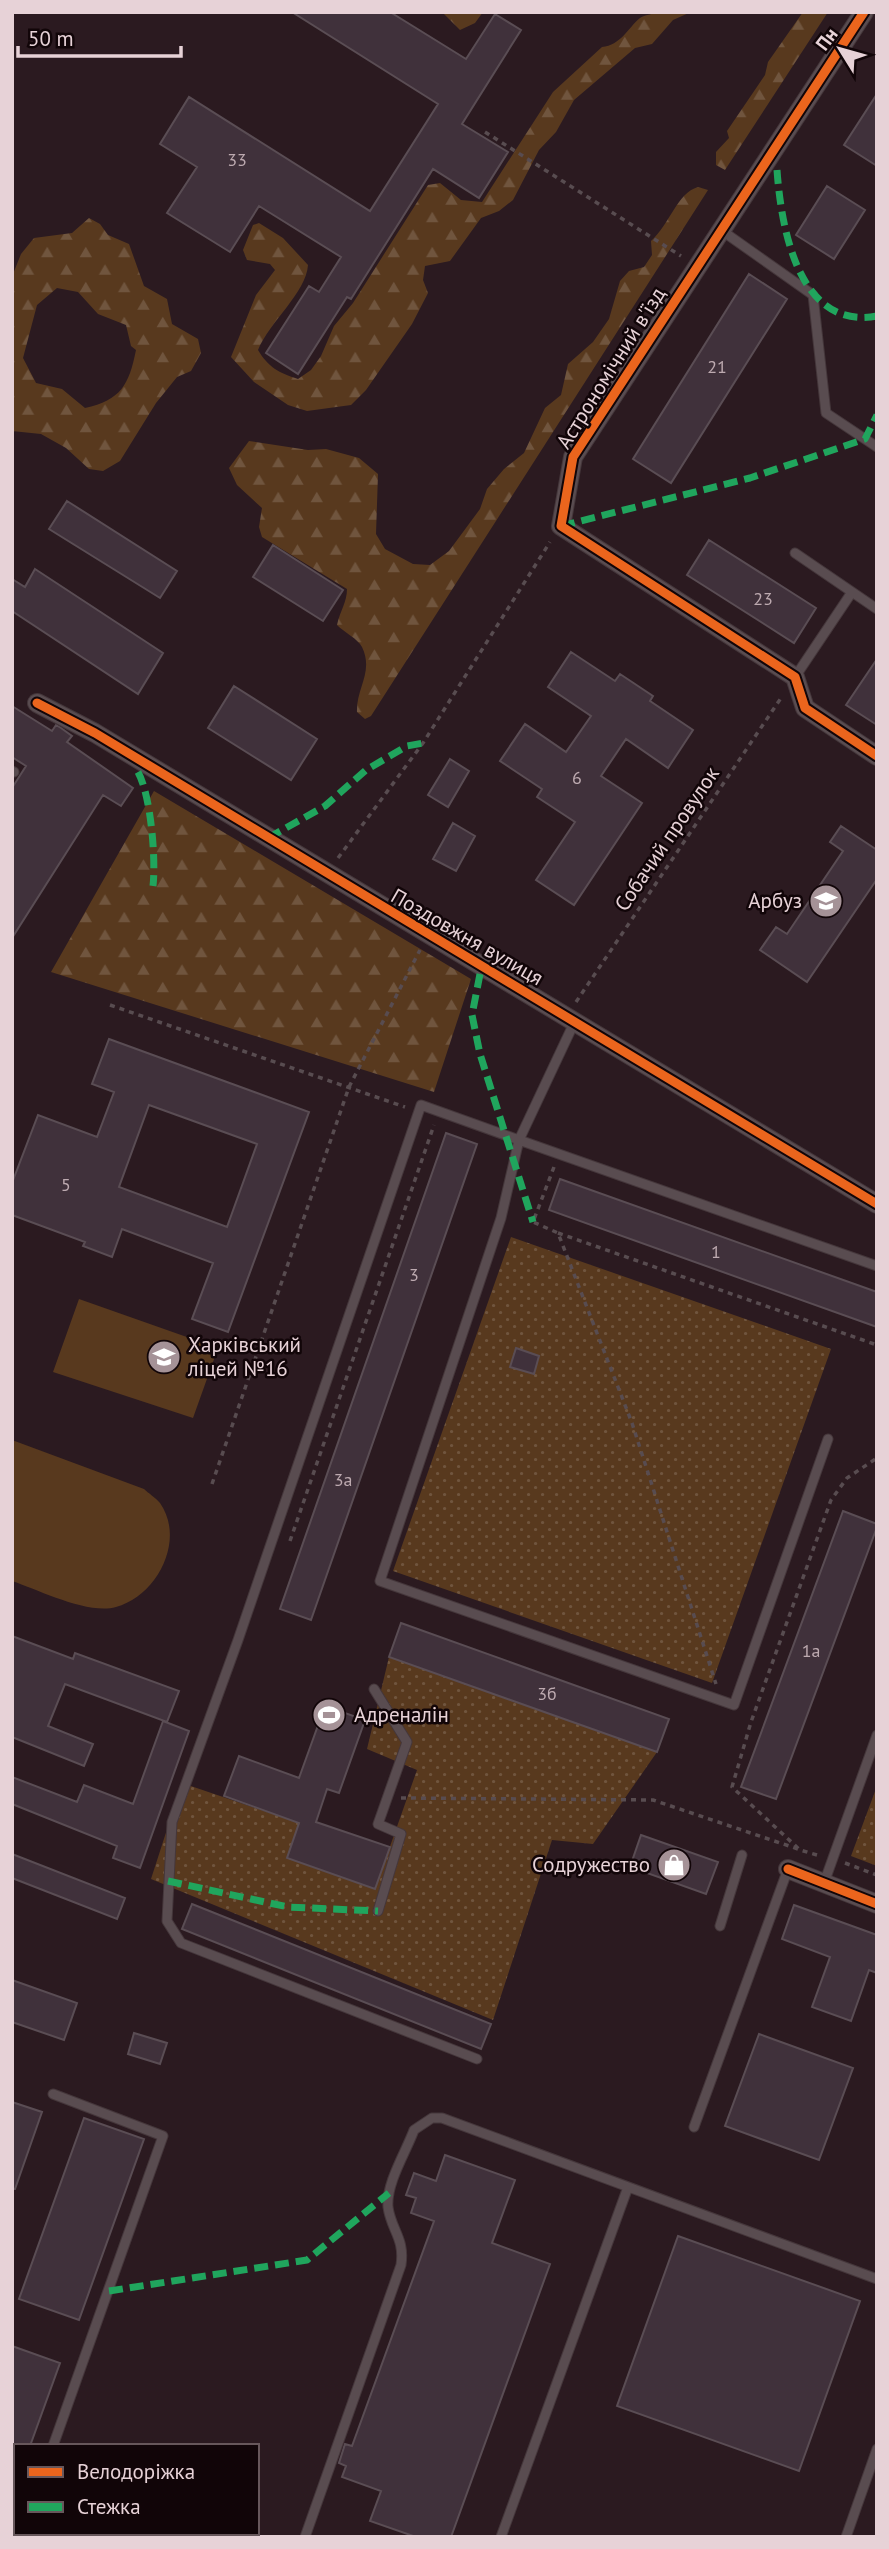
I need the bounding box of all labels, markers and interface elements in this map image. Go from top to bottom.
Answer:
scale bar [18,14,180,58]
north arrow [805,14,875,84]
text: Пн [810,23,843,55]
text: 50 m [28,25,74,52]
house number: 33 [227,148,247,171]
street label: Астрономічний в'їзд [550,282,671,454]
house number: 21 [707,355,727,378]
house number: 23 [753,587,773,610]
street label: Собачий провулок [608,761,725,916]
house number: 6 [572,766,582,789]
street label: Поздовжня вулиця [386,882,548,991]
school or university icon: Арбуз [807,882,845,920]
place label: Арбуз [748,887,802,914]
house number: 5 [61,1173,71,1196]
house number: 1 [711,1240,721,1263]
house number: 3 [409,1263,419,1286]
place label: Харківський ліцей №16 [187,1331,301,1382]
school or university icon: Харківський ліцей №16 [145,1338,183,1376]
house number: 3а [334,1468,352,1491]
house number: 1а [802,1639,820,1662]
house number: 3б [537,1682,557,1705]
sports icon: Адреналін [310,1696,348,1734]
place label: Адреналін [354,1701,449,1728]
shop icon: Содружество [655,1846,693,1884]
place label: Содружество [532,1851,650,1878]
legend [14,2444,259,2535]
text: Велодоріжка [77,2458,195,2485]
text: Стежка [77,2493,141,2520]

